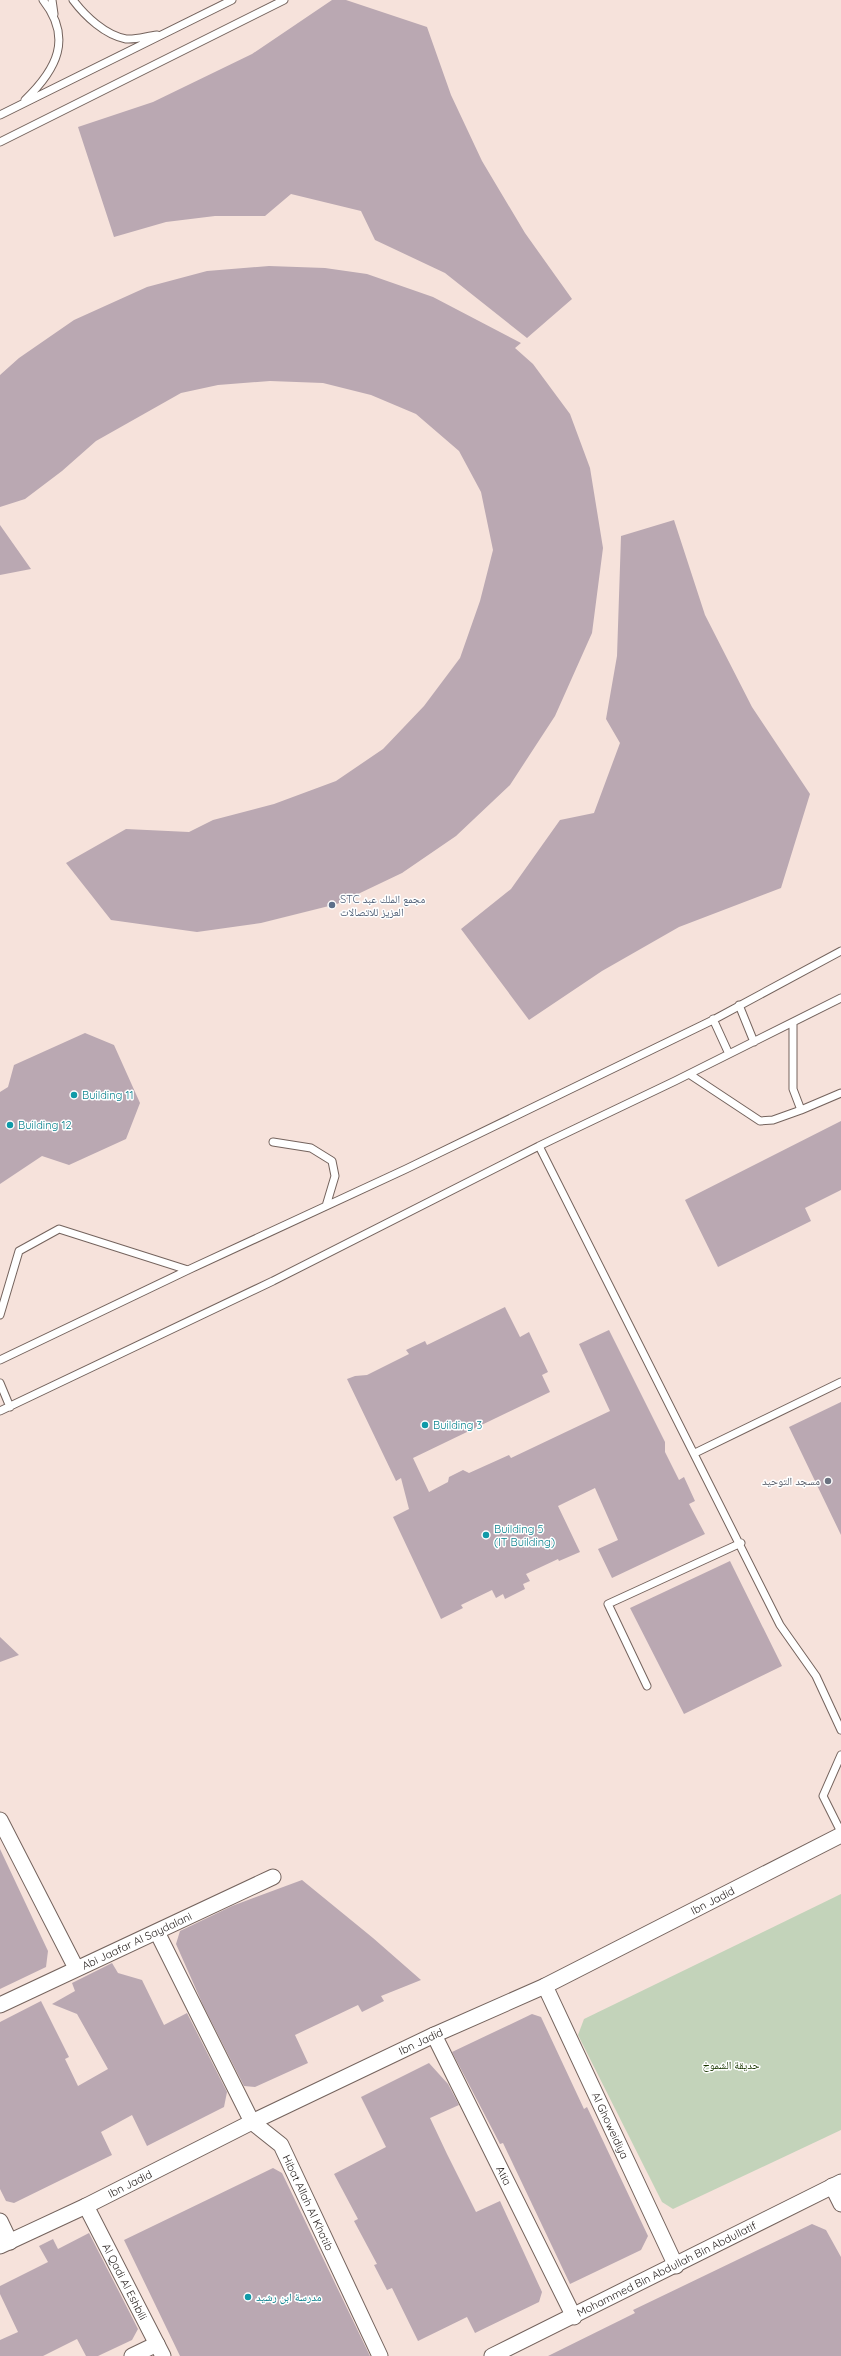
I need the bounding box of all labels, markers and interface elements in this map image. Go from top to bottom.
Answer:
place label: STC مجمع الملك عبد العزيز للاتصالات [340,892,425,919]
marker: STC مجمع الملك عبد العزيز للاتصالات [327,900,337,910]
place label: Building 11 [82,1088,134,1102]
marker: Building 11 [69,1090,79,1100]
place label: Building 12 [18,1118,72,1132]
marker: Building 12 [5,1120,15,1130]
place label: Building 3 [433,1418,482,1432]
marker: Building 3 [420,1420,430,1430]
place label: مسجد التوحيد [762,1474,820,1488]
marker: مسجد التوحيد [823,1476,833,1486]
place label: Building 5 (IT Building) [494,1522,555,1549]
marker: Building 5 (IT Building) [481,1530,491,1540]
street label: Ibn Jadid [688,1884,737,1918]
street label: Abi Jaafar Al Saydalani [79,1909,194,1973]
street label: Ibn Jadid [396,2025,445,2058]
park label: حديقة الشموخ [702,2058,760,2072]
street label: Al Ghoweidiya [589,2090,632,2161]
street label: Hibat Allah Al Khatib [280,2152,337,2253]
street label: Atia [493,2164,514,2188]
street label: Ibn Jadid [106,2167,154,2201]
street label: Mohammed Bin Abdullah Bin Abdullatif [574,2218,759,2320]
street label: Al Qadi Al Eshbili [99,2241,150,2322]
place label: مدرسة ابن رشيد [256,2290,321,2304]
marker: مدرسة ابن رشيد [243,2292,253,2302]

